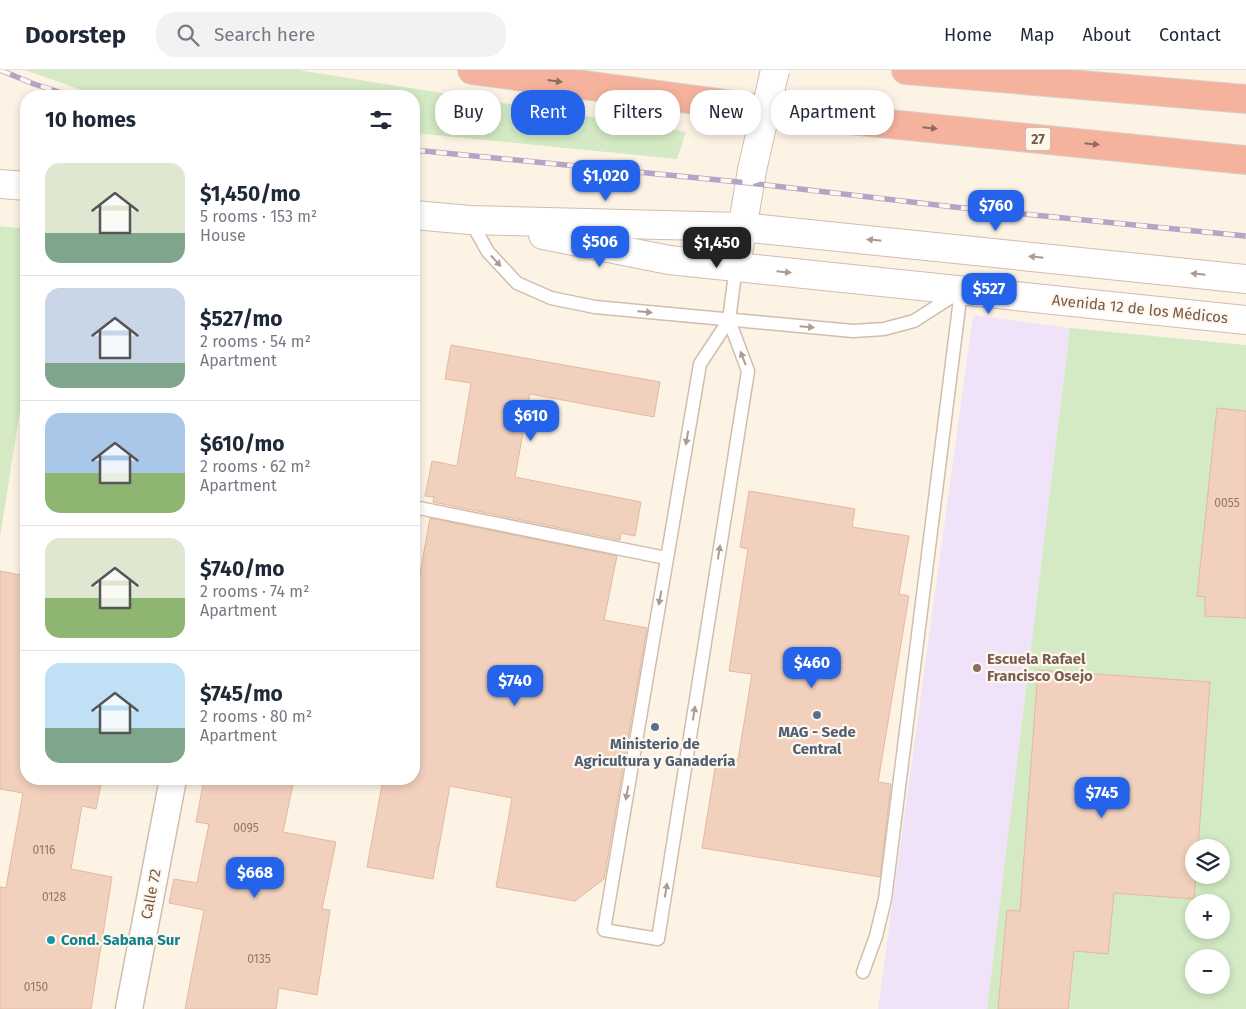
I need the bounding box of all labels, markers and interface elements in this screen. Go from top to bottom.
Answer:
search box [156,12,506,57]
text: Doorstep [25,21,126,49]
icon: search [174,21,202,49]
text: Search here [214,23,315,46]
text: Home [944,24,992,46]
text: Map [1020,24,1054,46]
text: About [1082,24,1131,46]
text: Contact [1159,24,1221,46]
one-way arrow [548,78,564,86]
chip: Buy [435,90,501,135]
chip: Rent [511,90,585,135]
chip: Filters [595,90,680,135]
chip: New [690,90,761,135]
chip: Apartment [771,90,894,135]
icon: filters [367,106,395,134]
text: 10 homes [45,107,136,133]
one-way arrow [923,124,939,132]
road number: 27 [1026,128,1050,150]
one-way arrow [1084,141,1100,149]
pin: $1,020 [565,160,647,202]
text: $1,020 [583,166,629,185]
text: $1,450/mo [200,181,301,207]
icon: home [85,183,145,243]
pin: $760 [966,190,1026,232]
text: $760 [979,196,1013,215]
text: 5 rooms · 153 m² [200,207,317,226]
text: House [200,226,246,245]
pin: $506 [570,226,630,268]
pin: $1,450 [676,226,758,269]
text: $506 [582,232,618,251]
text: $1,450 [694,233,740,252]
one-way arrow [866,236,882,244]
one-way arrow [1028,253,1044,261]
one-way arrow [490,255,502,267]
one-way arrow [777,268,793,276]
one-way arrow [1189,270,1205,278]
pin: $527 [959,272,1019,315]
text: $527 [973,279,1005,298]
street label: Avenida 12 de los Médicos [1051,291,1229,327]
text: $527/mo [200,306,282,332]
icon: home [85,308,145,368]
one-way arrow [637,308,653,316]
one-way arrow [799,323,815,331]
text: 2 rooms · 54 m² [200,332,311,351]
one-way arrow [739,350,747,365]
text: Apartment [200,351,277,370]
pin: $610 [501,400,561,442]
text: $610 [514,406,548,425]
one-way arrow [683,430,691,446]
text: $610/mo [200,431,285,457]
icon: home [85,433,145,493]
text: 2 rooms · 62 m² [200,457,311,476]
text: Apartment [200,476,277,495]
house number: 0055 [1214,496,1240,510]
one-way arrow [716,544,724,560]
text: $740/mo [200,556,285,582]
icon: home [85,558,145,618]
text: 2 rooms · 74 m² [200,582,309,601]
one-way arrow [655,590,663,606]
text: Apartment [200,601,277,620]
pin: $460 [782,646,842,689]
place label: Escuela Rafael Francisco Osejo [987,650,1093,685]
text: $460 [794,653,830,672]
marker: Escuela Rafael Francisco Osejo [971,662,983,674]
pin: $740 [485,664,545,707]
text: $740 [498,671,532,690]
text: $745/mo [200,681,283,707]
icon: home [85,683,145,743]
one-way arrow [690,704,698,720]
text: 2 rooms · 80 m² [200,707,312,726]
marker: MAG - Sede Central [811,709,823,721]
marker: Ministerio de Agricultura y Ganadería [649,721,661,733]
place label: MAG - Sede Central [778,723,856,758]
text: Apartment [200,726,277,745]
place label: Ministerio de Agricultura y Ganadería [574,735,735,770]
pin: $745 [1072,776,1132,819]
text: $745 [1086,783,1118,802]
one-way arrow [623,785,631,801]
house number: 0095 [233,821,259,835]
map controls [1185,839,1230,994]
button: layers [1185,839,1230,884]
house number: 0116 [32,843,56,857]
pin: $668 [225,856,285,899]
text: $668 [237,863,273,882]
street label: Calle 72 [137,867,165,921]
one-way arrow [662,882,670,898]
house number: 0128 [42,890,66,904]
button: + [1185,894,1230,939]
place label: Cond. Sabana Sur [61,931,181,949]
marker: Cond. Sabana Sur [45,934,57,946]
button: − [1185,949,1230,994]
house number: 0135 [247,952,271,966]
house number: 0150 [24,980,48,994]

